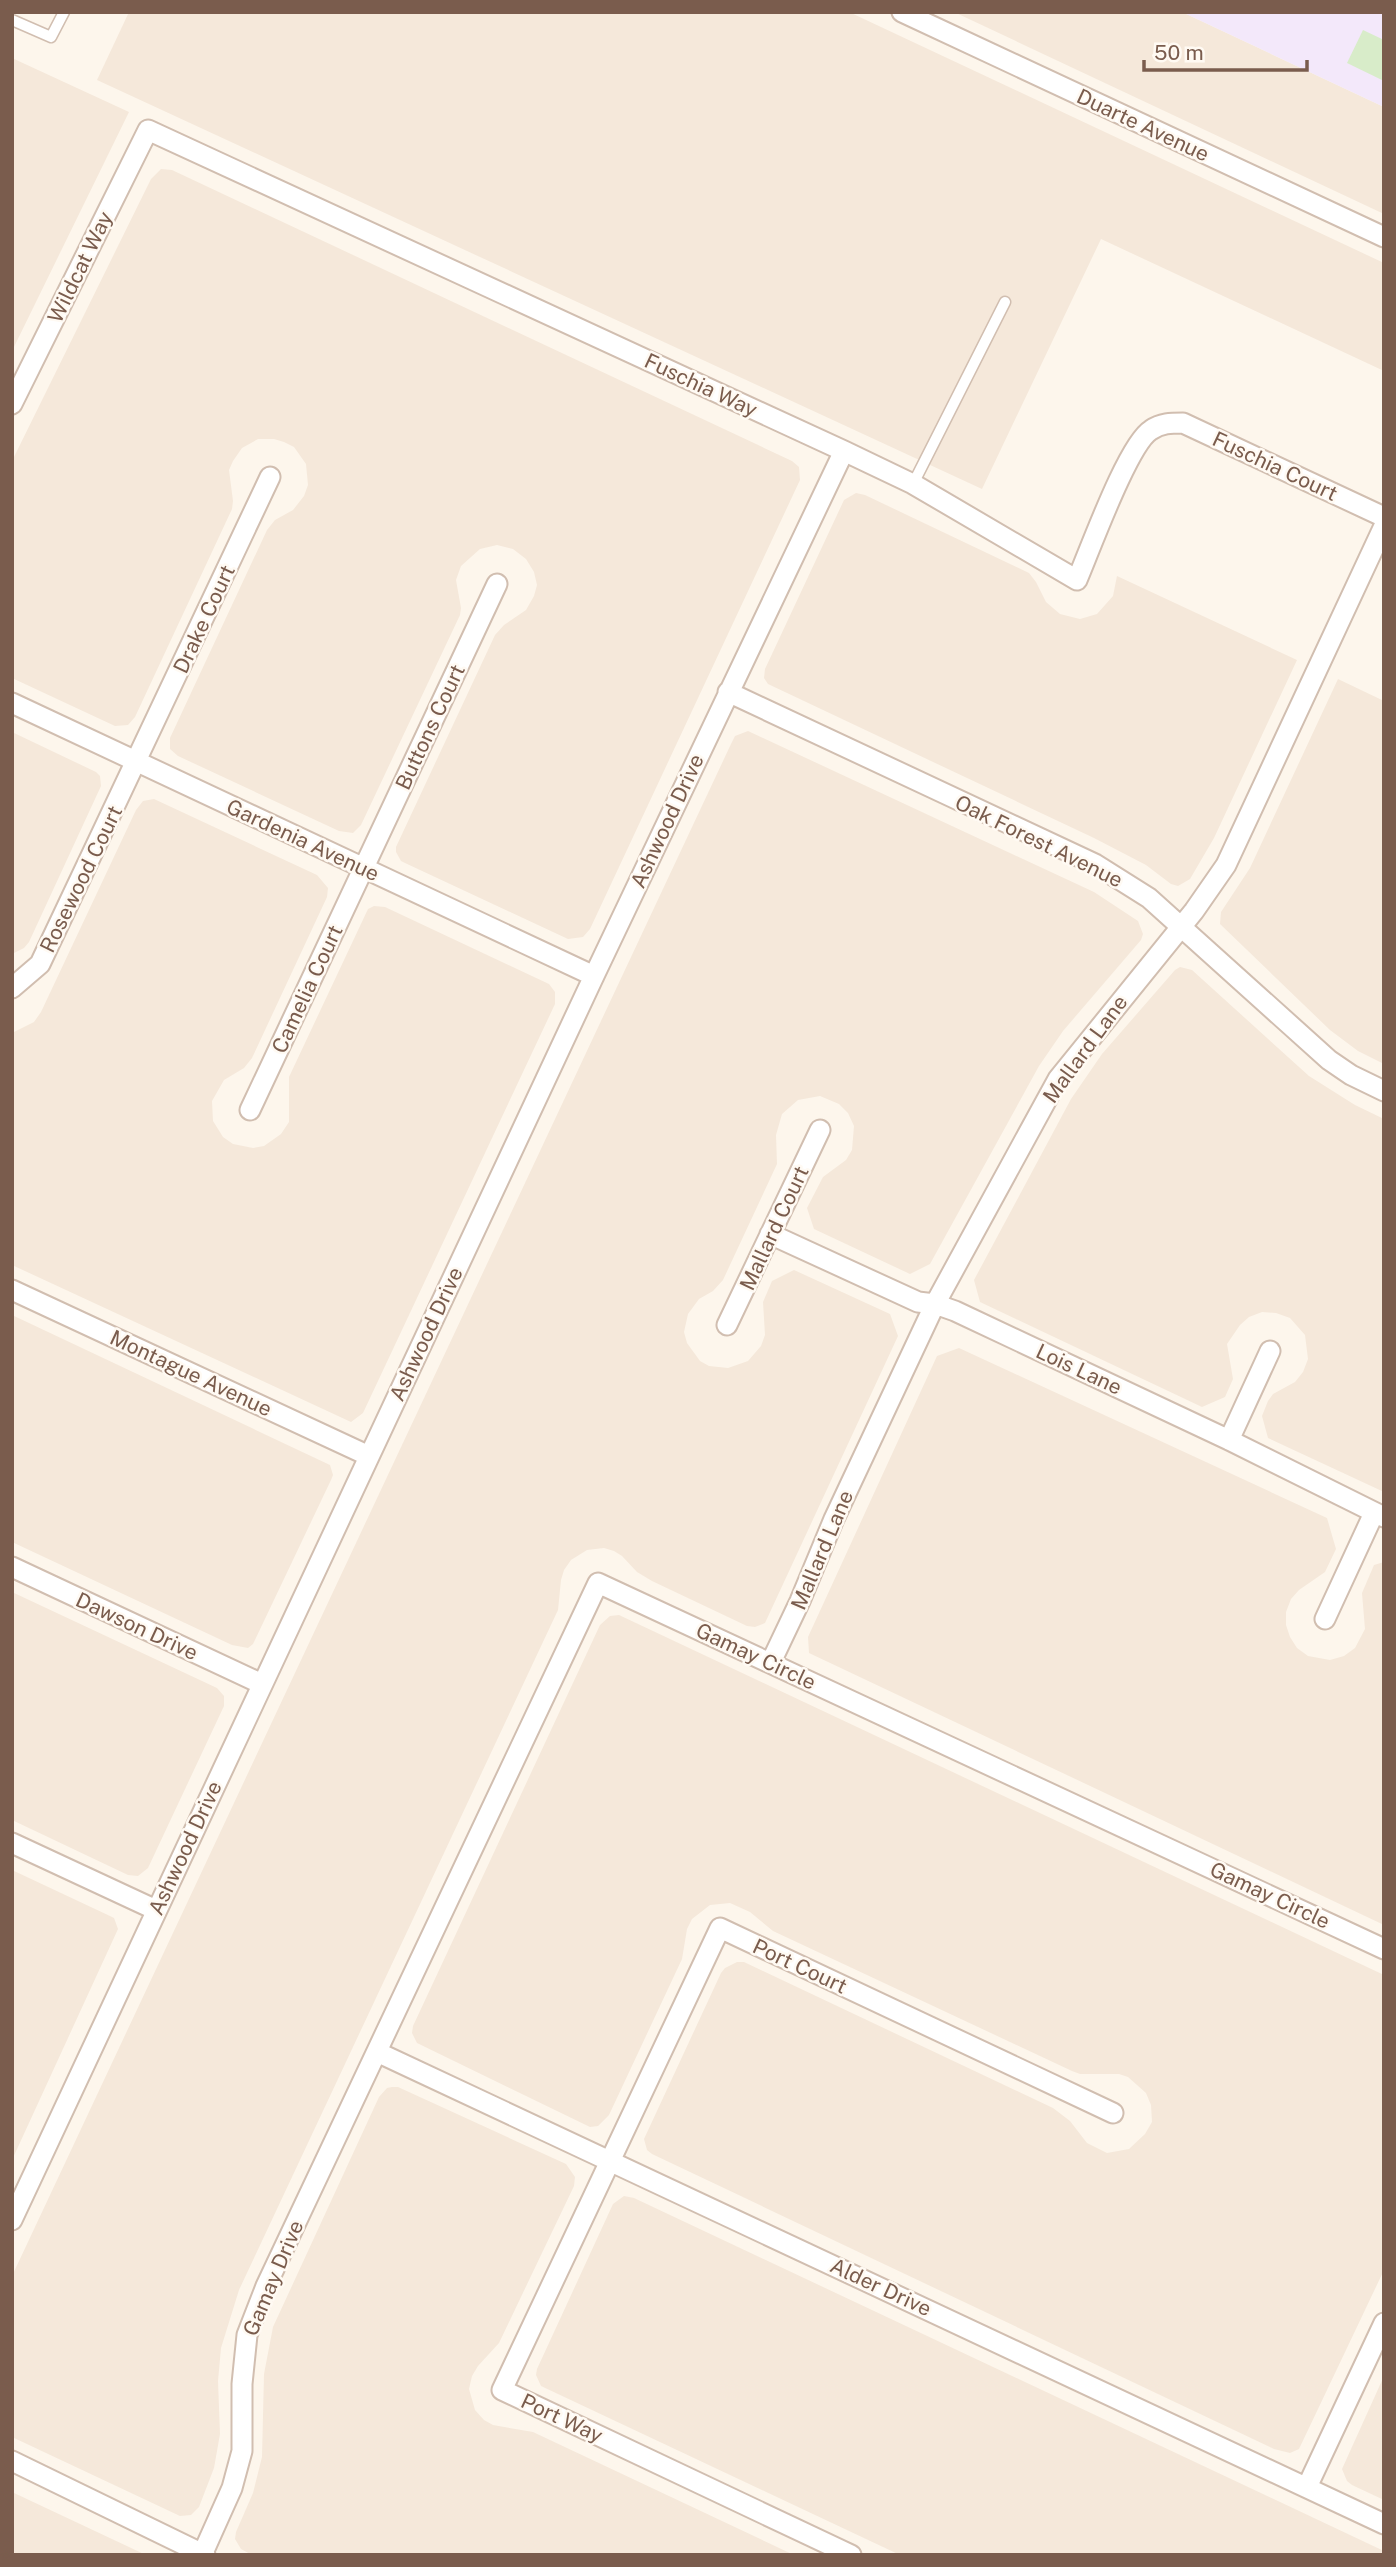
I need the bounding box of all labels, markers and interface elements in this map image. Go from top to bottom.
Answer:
scale bar [1144,28,1307,72]
text: 50 m [1154,40,1204,65]
street label: Duarte Avenue [1073,83,1213,167]
street label: Wildcat Way [42,207,118,327]
street label: Fuschia Way [641,348,761,422]
street label: Fuschia Court [1209,426,1341,506]
street label: Drake Court [168,561,240,677]
street label: Buttons Court [390,660,470,794]
street label: Ashwood Drive [625,750,709,892]
street label: Oak Forest Avenue [951,790,1127,892]
street label: Gardenia Avenue [223,794,383,886]
street label: Rosewood Court [35,801,127,957]
street label: Camelia Court [266,921,348,1057]
street label: Mallard Lane [1038,990,1132,1108]
street label: Mallard Court [734,1162,814,1294]
street label: Ashwood Drive [384,1263,468,1405]
street label: Montague Avenue [106,1325,276,1421]
street label: Lois Lane [1032,1338,1126,1400]
street label: Mallard Lane [786,1487,858,1613]
street label: Dawson Drive [72,1587,202,1665]
street label: Gamay Circle [692,1617,820,1695]
street label: Ashwood Drive [143,1777,227,1919]
street label: Gamay Circle [1206,1856,1334,1934]
street label: Port Court [749,1933,851,1999]
street label: Gamay Drive [237,2217,309,2339]
street label: Alder Drive [826,2253,936,2321]
street label: Port Way [517,2388,607,2448]

